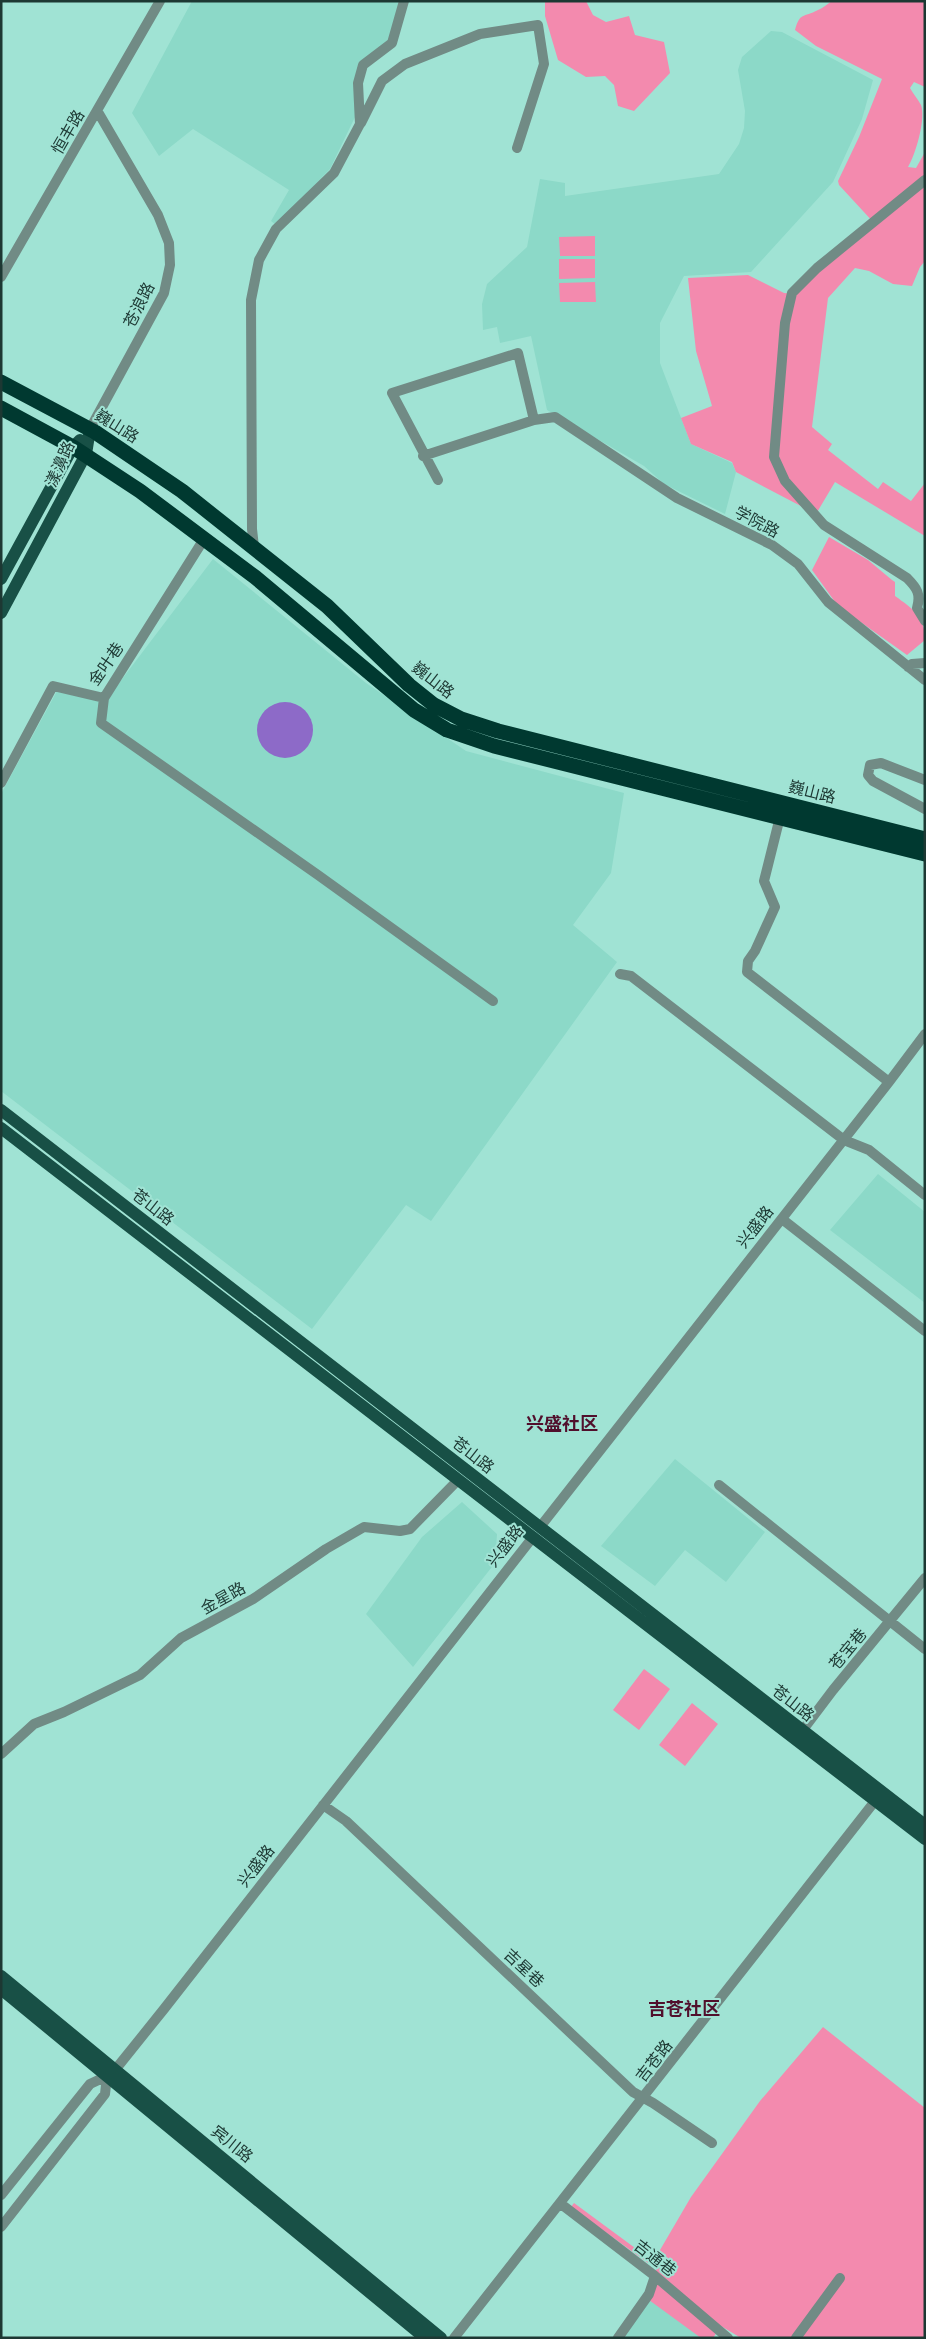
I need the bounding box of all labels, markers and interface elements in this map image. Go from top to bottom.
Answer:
street label: 恒丰路 [49,107,87,157]
street label: 苍浪路 [121,280,157,330]
street label: 巍山路 [92,406,142,446]
street label: 漾濞路 [42,439,78,489]
street label: 学院路 [732,503,782,541]
street label: 金叶巷 [85,639,127,689]
street label: 巍山路 [409,659,457,701]
street label: 巍山路 [787,778,837,806]
street label: 苍山路 [129,1186,177,1228]
street label: 兴盛路 [734,1203,776,1251]
district label: 兴盛社区 [526,1414,598,1434]
street label: 苍山路 [449,1434,497,1476]
street label: 兴盛路 [484,1522,526,1570]
street label: 金星路 [198,1579,248,1617]
street label: 苍宝巷 [826,1625,870,1673]
street label: 苍山路 [769,1682,817,1724]
street label: 兴盛路 [235,1842,277,1890]
street label: 吉星巷 [501,1945,547,1991]
district label: 吉苍社区 [648,1999,720,2019]
street label: 吉苍路 [633,2037,675,2085]
street label: 宾川路 [208,2122,256,2166]
street label: 吉通巷 [631,2237,679,2279]

